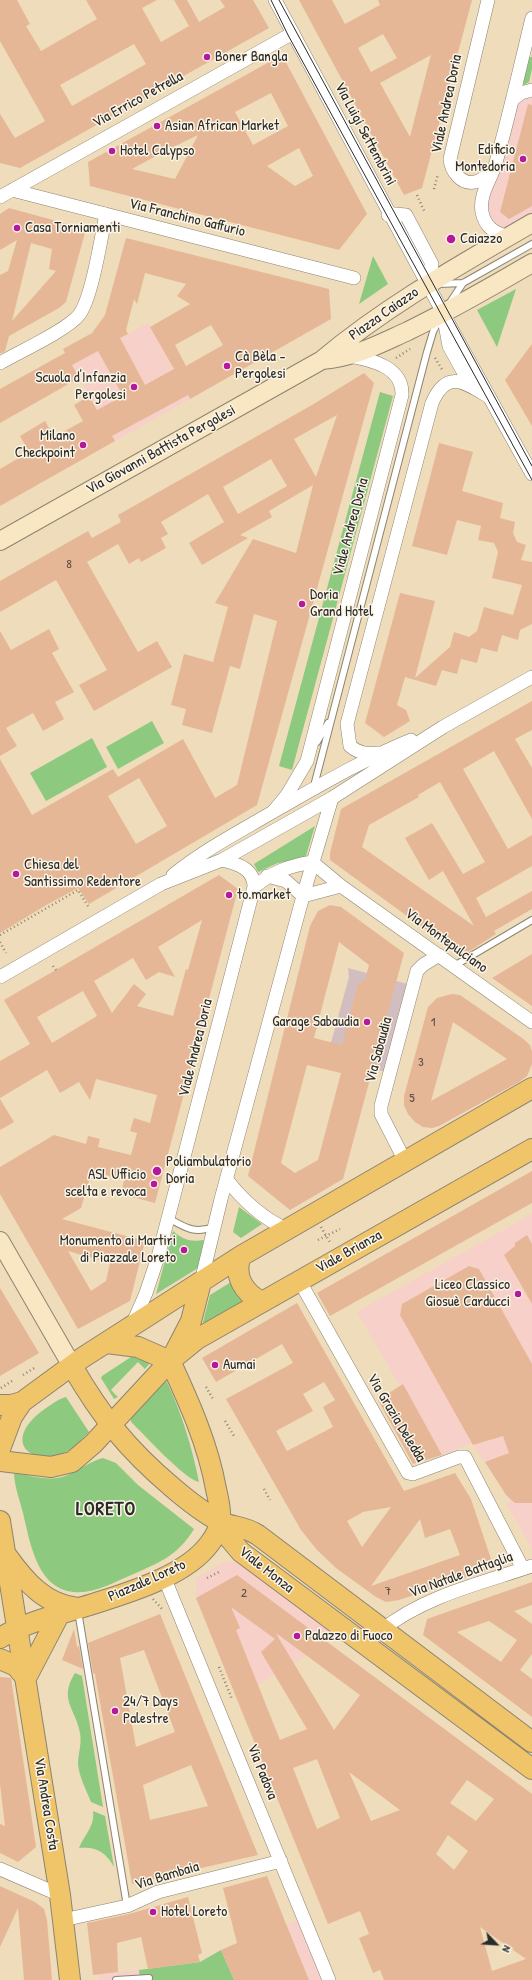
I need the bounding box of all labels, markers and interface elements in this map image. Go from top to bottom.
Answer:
place label: Boner Bangla [215,48,287,66]
marker: Boner Bangla [202,52,212,62]
street label: Viale Andrea Doria [428,53,466,155]
street label: Via Errico Petrella [90,68,186,132]
street label: Via Luigi Settembrini [330,79,400,189]
place label: Asian African Market [165,117,279,135]
marker: Asian African Market [152,121,162,131]
place label: Edificio Montedoria [455,141,515,176]
place label: Hotel Calypso [120,142,194,160]
marker: Hotel Calypso [107,146,117,156]
marker: Edificio Montedoria [518,154,528,164]
street label: Via Franchino Gaffurio [127,195,247,241]
place label: Casa Torniamenti [25,219,121,237]
marker: Casa Torniamenti [12,223,22,233]
place label: Caiazzo [460,230,502,248]
marker: Caiazzo [445,233,457,245]
street label: Piazza Caiazzo [346,283,422,345]
place label: Cà Bèla - Pergolesi [235,348,286,383]
marker: Cà Bèla - Pergolesi [222,361,232,371]
place label: Scuola d'Infanzia Pergolesi [36,369,126,404]
marker: Scuola d'Infanzia Pergolesi [129,382,139,392]
street label: Via Giovanni Battista Pergolesi [83,401,239,499]
place label: Milano Checkpoint [15,427,75,462]
marker: Milano Checkpoint [78,440,88,450]
street label: Viale Andrea Doria [329,476,373,578]
house number: 8 [66,557,72,573]
place label: Doria Grand Hotel [310,586,373,621]
marker: Doria Grand Hotel [297,599,307,609]
place label: Chiesa del Santissimo Redentore [24,856,141,891]
marker: Chiesa del Santissimo Redentore [11,869,21,879]
place label: to.market [237,886,291,904]
marker: to.market [224,890,234,900]
street label: Via Montepulciano [401,905,491,977]
street label: Viale Andrea Doria [175,997,217,1099]
place label: Garage Sabaudia [272,1013,359,1031]
street label: Via Sabaudia [362,1015,396,1085]
house number: 1 [431,1015,435,1031]
marker: Garage Sabaudia [362,1017,372,1027]
house number: 3 [418,1055,424,1071]
house number: 5 [409,1091,415,1107]
place label: Poliambulatorio Doria [166,1153,251,1188]
marker: Poliambulatorio Doria [151,1165,163,1177]
place label: ASL Ufficio scelta e revoca [65,1166,146,1201]
marker: ASL Ufficio scelta e revoca [149,1179,159,1189]
street label: Viale Brianza [313,1226,385,1278]
place label: Monumento ai Martiri di Piazzale Loreto [60,1232,176,1267]
marker: Monumento ai Martiri di Piazzale Loreto [179,1245,189,1255]
place label: Liceo Classico Giosuè Carducci [425,1276,510,1311]
marker: Liceo Classico Giosuè Carducci [513,1289,523,1299]
place label: Aumai [223,1356,256,1374]
marker: Aumai [210,1360,220,1370]
street label: Via Grazia Deledda [363,1371,429,1465]
district label: LORETO [76,1499,136,1521]
street label: Viale Monza [235,1543,297,1597]
street label: Via Natale Battaglia [407,1548,515,1602]
street label: Piazzale Loreto [105,1556,189,1606]
house number: 7 [385,1584,391,1600]
house number: 2 [241,1586,247,1602]
place label: Palazzo di Fuoco [305,1627,392,1645]
marker: Palazzo di Fuoco [292,1631,302,1641]
place label: 24/7 Days Palestre [123,1693,178,1728]
marker: 24/7 Days Palestre [110,1706,120,1716]
street label: Via Padova [243,1742,281,1802]
street label: Via Andrea Costa [30,1757,62,1851]
street label: Via Bambaia [133,1858,201,1894]
place label: Hotel Loreto [161,1903,227,1921]
marker: Hotel Loreto [148,1907,158,1917]
north arrow [476,1924,516,1964]
text: N [499,1943,514,1955]

